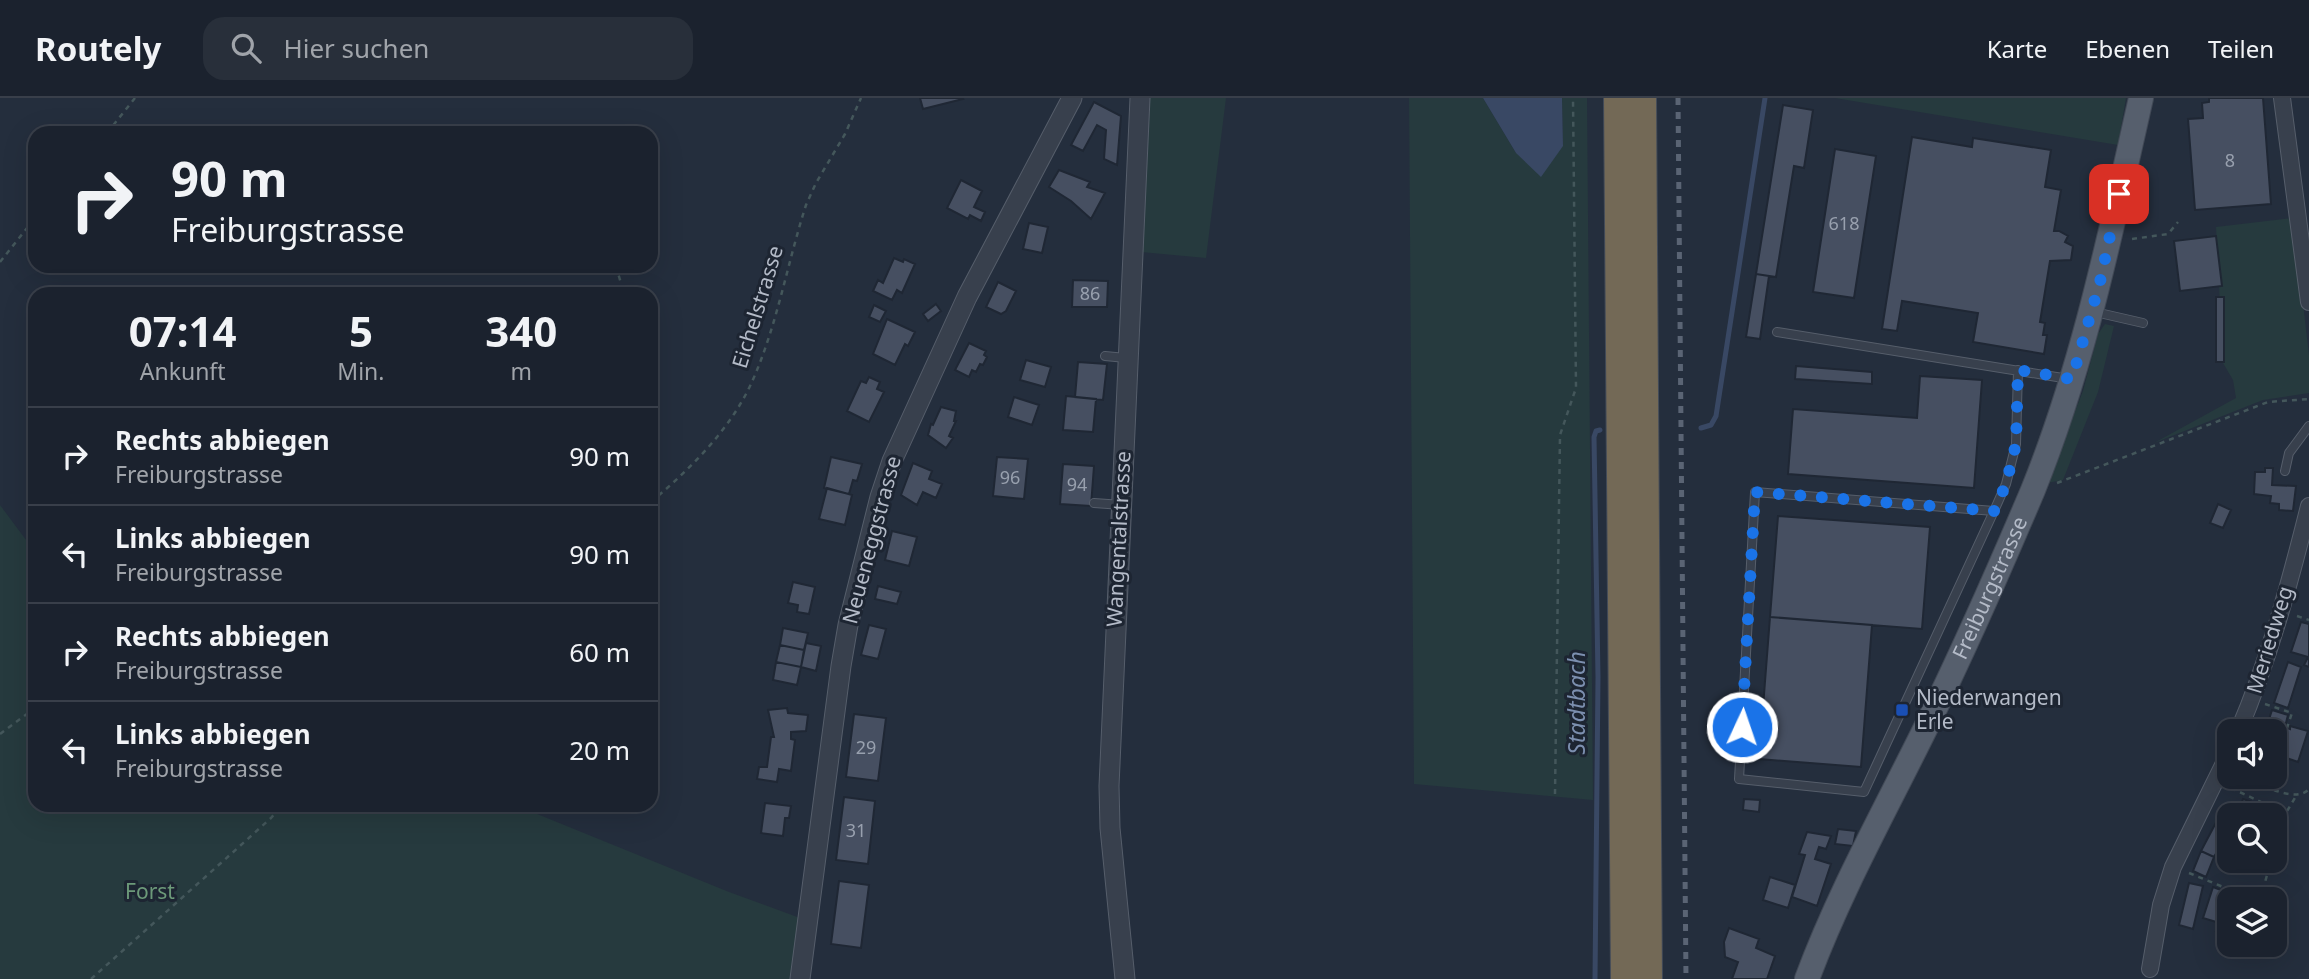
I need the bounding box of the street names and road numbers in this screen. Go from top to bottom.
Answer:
street label: Eichelstrasse [725,242,789,372]
street label: Wangentalstrasse [1099,450,1137,628]
street label: Neueneggstrasse [835,453,907,627]
street label: Freiburgstrasse [1945,512,2033,663]
street label: Meriedweg [2239,583,2299,697]

